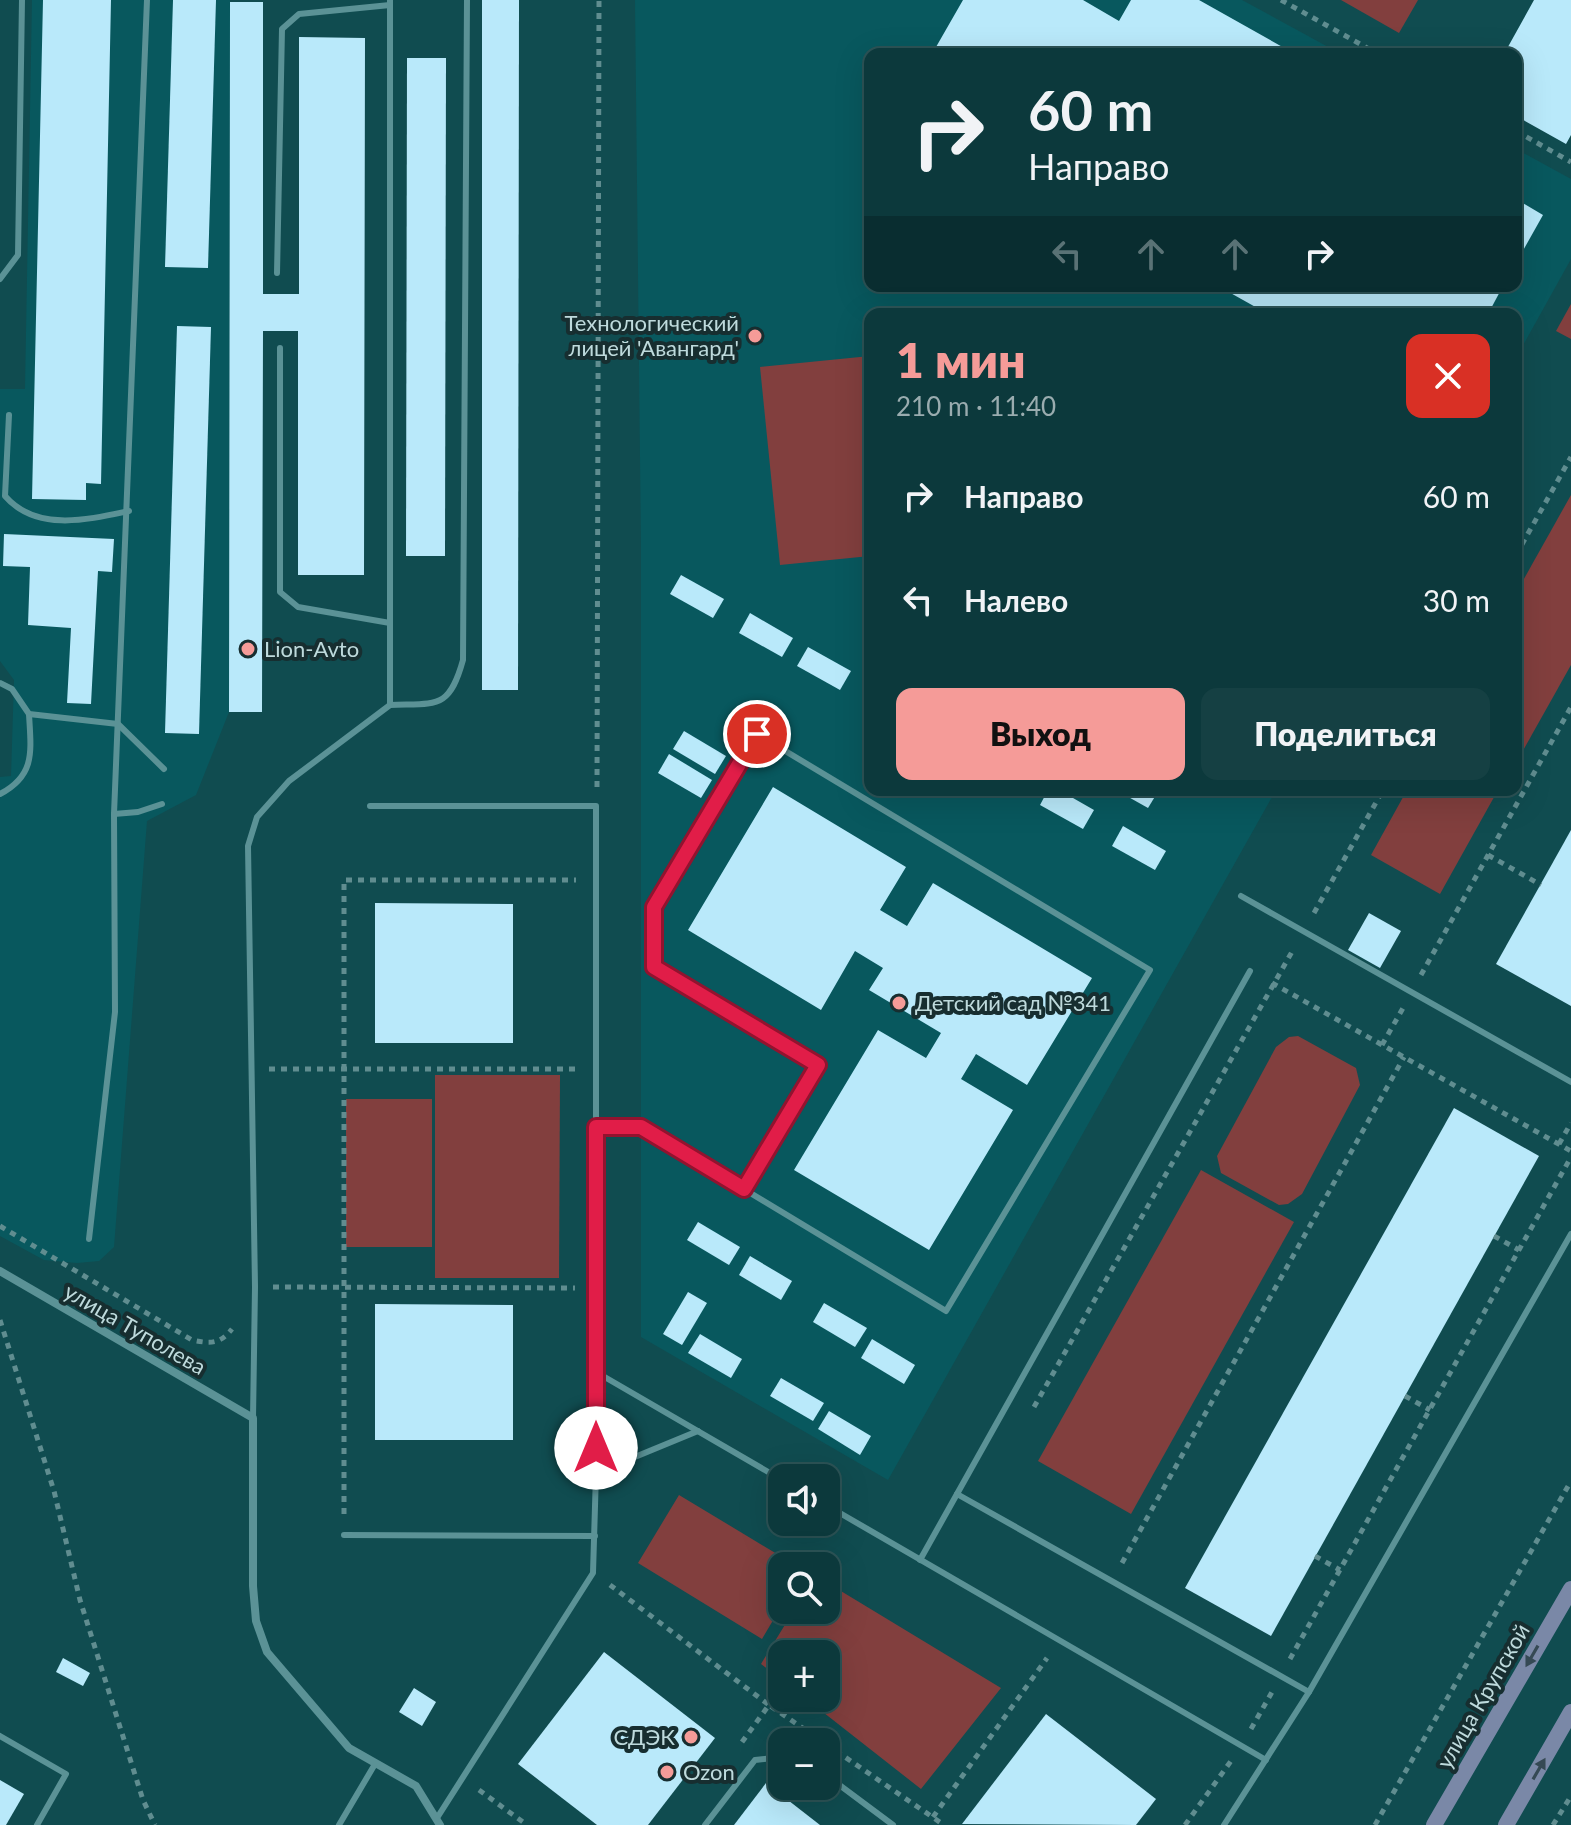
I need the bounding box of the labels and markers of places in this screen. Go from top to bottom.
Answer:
place label: Технологический лицей 'Авангард' [564,309,739,361]
marker: Технологический лицей 'Авангард' [746,327,764,345]
place label: Lion-Avto [264,635,359,662]
marker: Lion-Avto [239,640,257,658]
pin [723,700,791,768]
place label: Детский сад №341 [915,989,1111,1016]
marker: Детский сад №341 [890,994,908,1012]
place label: СДЭК [613,1723,675,1750]
marker: СДЭК [682,1728,700,1746]
place label: Ozon [683,1758,735,1785]
marker: Ozon [658,1763,676,1781]

